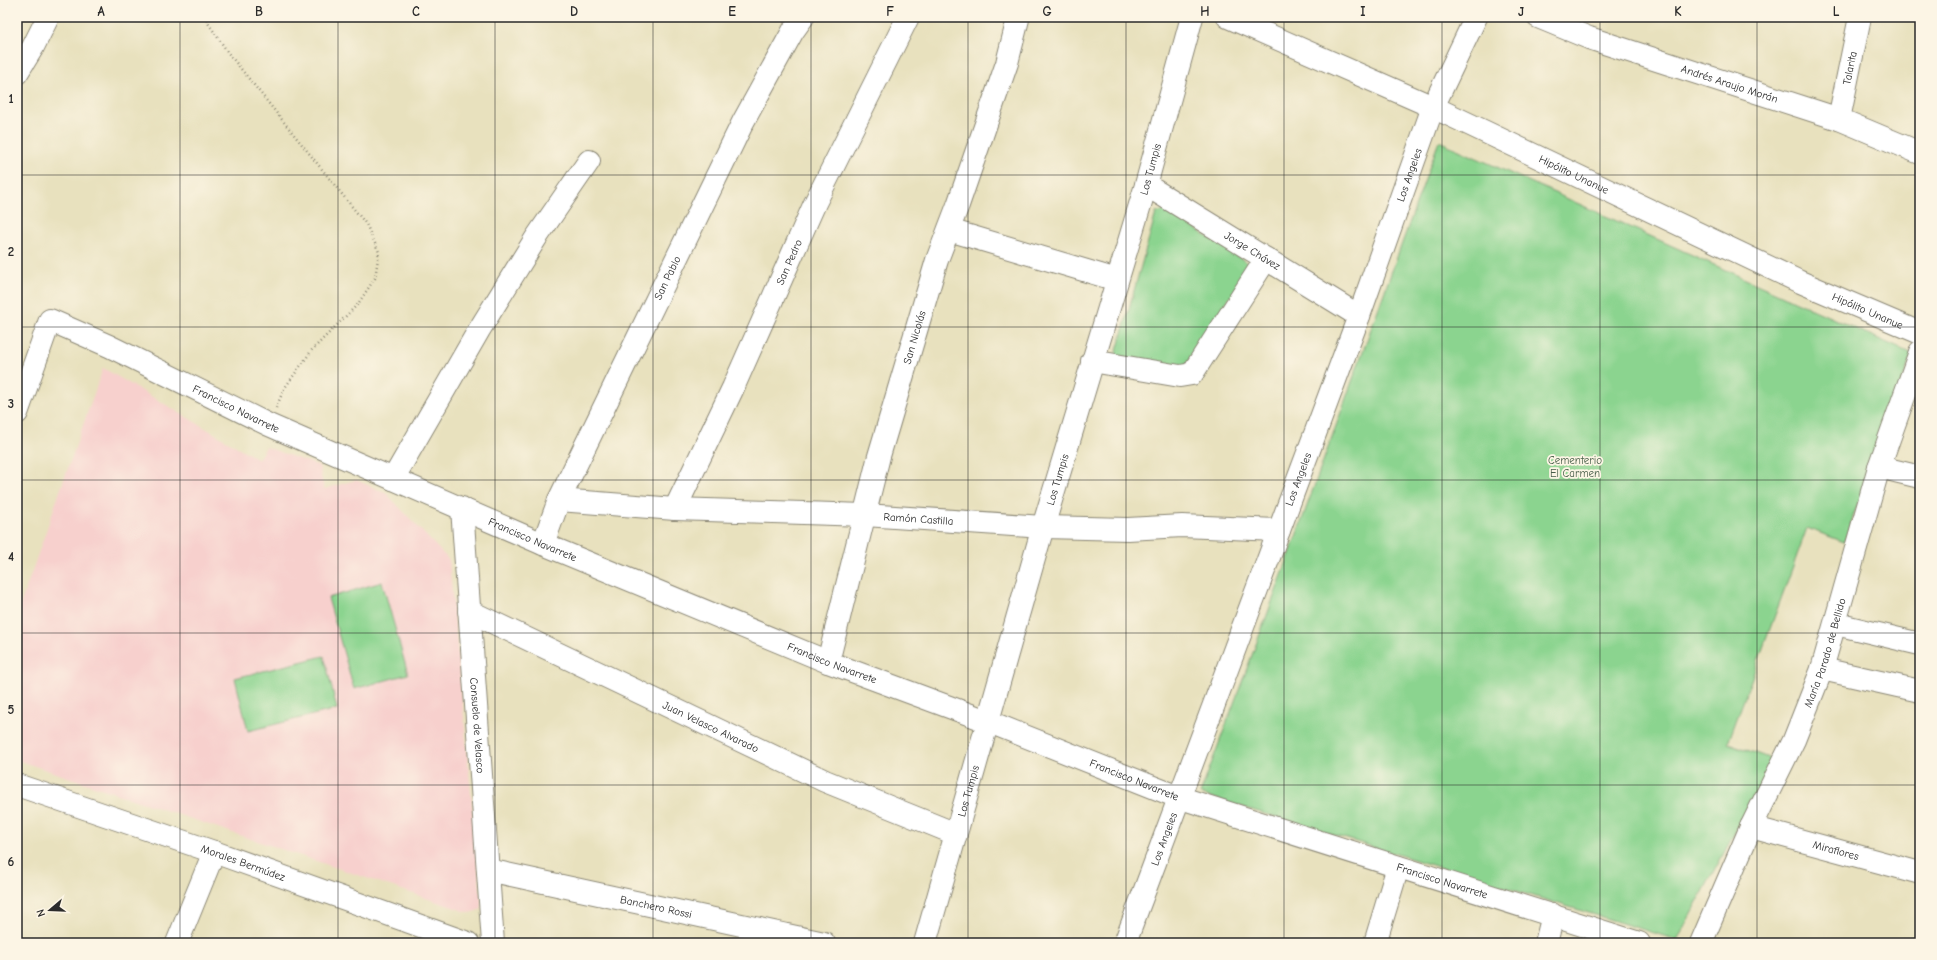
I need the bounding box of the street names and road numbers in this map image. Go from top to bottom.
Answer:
street label: Talarita [1840,50,1860,86]
street label: Andrés Araujo Morán [1679,62,1780,106]
street label: Los Tumpis [1137,142,1164,197]
street label: Los Angeles [1394,146,1425,203]
street label: Hipólito Unanue [1537,152,1611,197]
street label: Jorge Chávez [1222,229,1283,273]
street label: San Pedro [774,237,805,287]
street label: San Pablo [651,254,684,302]
street label: Hipólito Unanue [1830,290,1905,332]
street label: San Nicolás [901,309,929,366]
street label: Francisco Navarrete [191,382,282,436]
street label: Los Angeles [1283,451,1315,508]
street label: Los Tumpis [1044,452,1072,507]
street label: Ramón Castilla [883,510,954,528]
street label: Francisco Navarrete [486,515,579,564]
street label: María Parado de Bellido [1801,597,1849,710]
street label: Francisco Navarrete [785,640,879,687]
street label: Consuelo de Velasco [467,677,487,774]
street label: Juan Velasco Alvarado [661,698,761,755]
street label: Francisco Navarrete [1088,757,1181,804]
street label: Los Tumpis [955,764,982,818]
street label: Los Angeles [1148,810,1180,868]
street label: Miraflores [1811,838,1861,863]
street label: Morales Bermúdez [199,842,287,884]
street label: Francisco Navarrete [1395,861,1490,902]
street label: Banchero Rossi [619,893,693,921]

